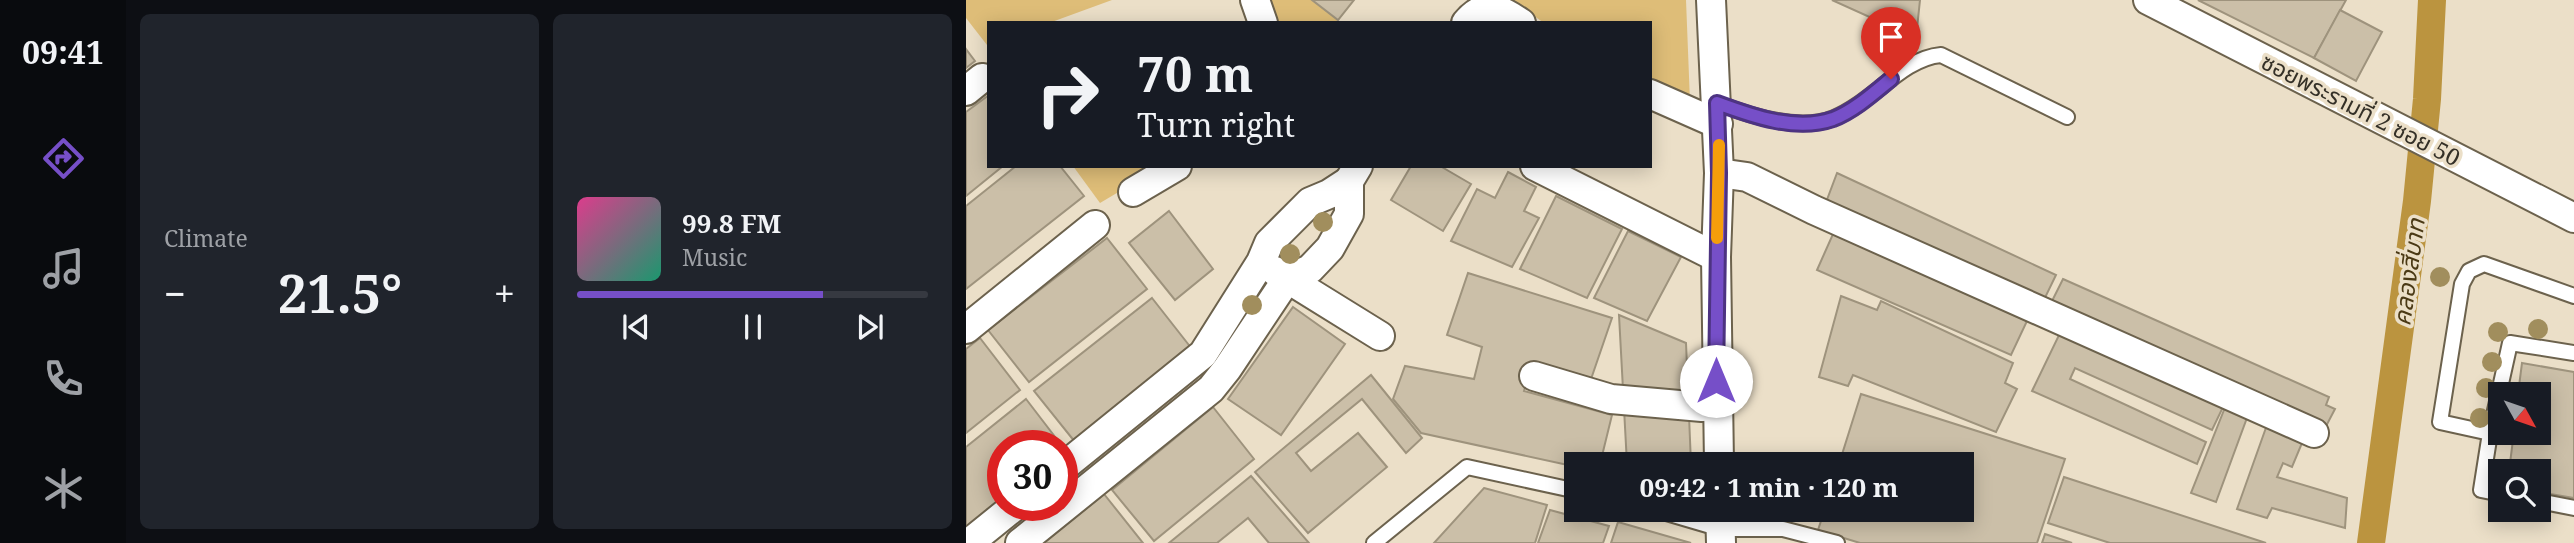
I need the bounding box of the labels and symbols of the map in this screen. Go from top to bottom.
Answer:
pin [1861,7,1921,79]
street label: ซอยพระรามที่ 2 ซอย 50 [2256,45,2466,173]
water label: คลองสี่บาท [2384,215,2432,328]
position arrow [1679,344,1753,418]
north arrow [2488,382,2552,444]
speed limit sign: 30 [987,430,1078,521]

